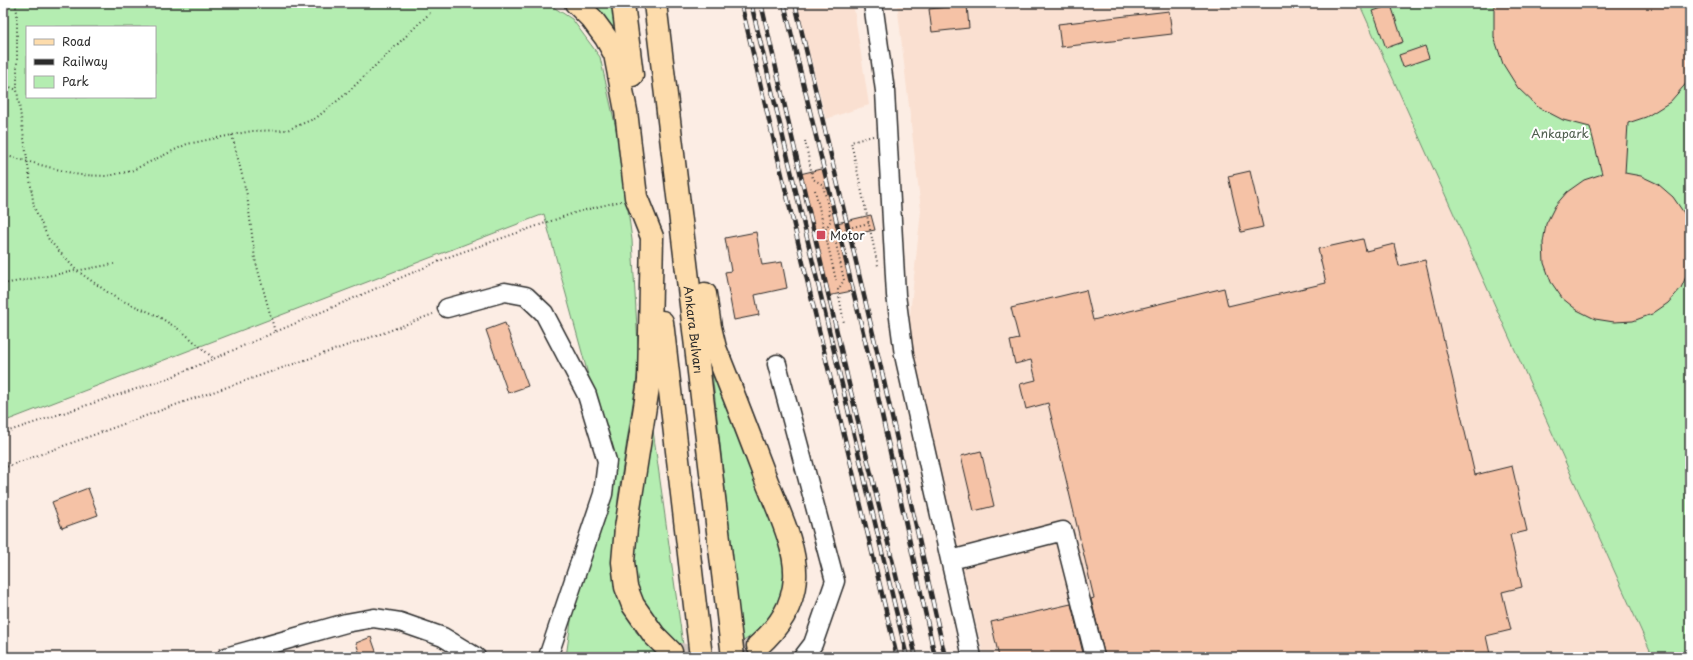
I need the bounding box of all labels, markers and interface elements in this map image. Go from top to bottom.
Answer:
legend [26,26,156,98]
text: Road [62,32,91,50]
text: Railway [62,52,108,70]
text: Park [62,72,89,90]
park label: Ankapark [1531,124,1589,142]
place label: Motor [830,226,865,244]
marker: Motor [815,229,827,241]
street label: Ankara Bulvarı [680,285,708,375]

